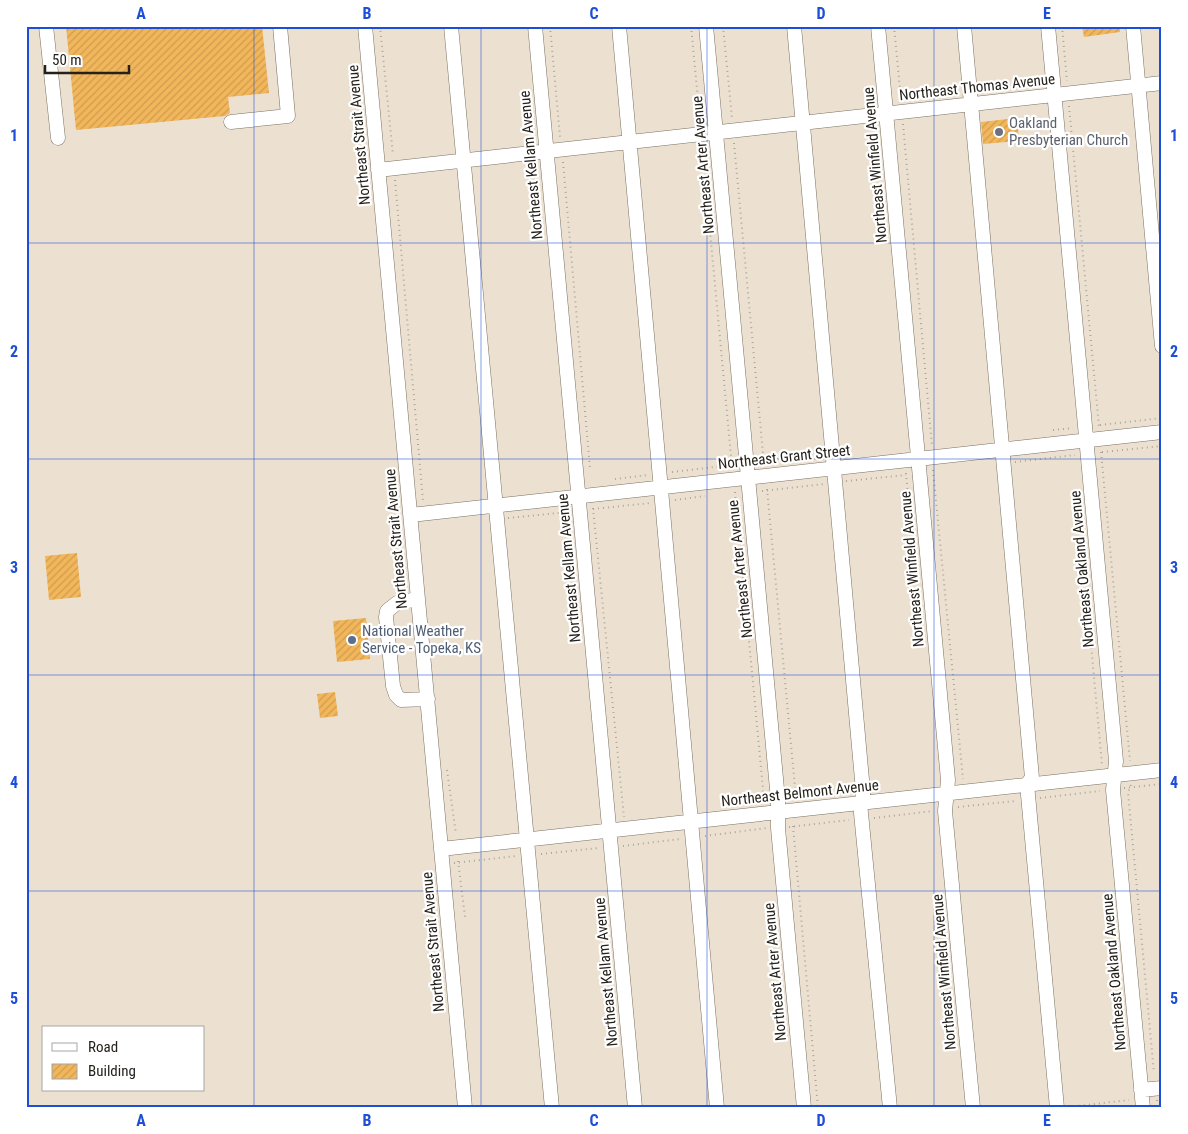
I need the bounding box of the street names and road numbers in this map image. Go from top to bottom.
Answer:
street label: Northeast Strait Avenue [344,64,374,206]
street label: Northeast Thomas Avenue [898,70,1056,104]
street label: Northeast Winfield Avenue [859,86,891,244]
street label: Northeast Kellam Avenue [516,90,546,240]
street label: Northeast Arter Avenue [688,95,718,235]
street label: Northeast Grant Street [717,441,851,473]
street label: Northeast Strait Avenue [381,468,411,610]
street label: Northeast Winfield Avenue [896,490,928,648]
street label: Northeast Oakland Avenue [1066,490,1098,648]
street label: Northeast Kellam Avenue [554,493,584,643]
street label: Northeast Arter Avenue [724,499,756,639]
street label: Northeast Belmont Avenue [720,776,880,810]
street label: Northeast Strait Avenue [418,871,448,1013]
street label: Northeast Winfield Avenue [928,893,960,1051]
street label: Northeast Oakland Avenue [1098,893,1130,1051]
street label: Northeast Kellam Avenue [591,897,621,1047]
street label: Northeast Arter Avenue [760,902,790,1042]

